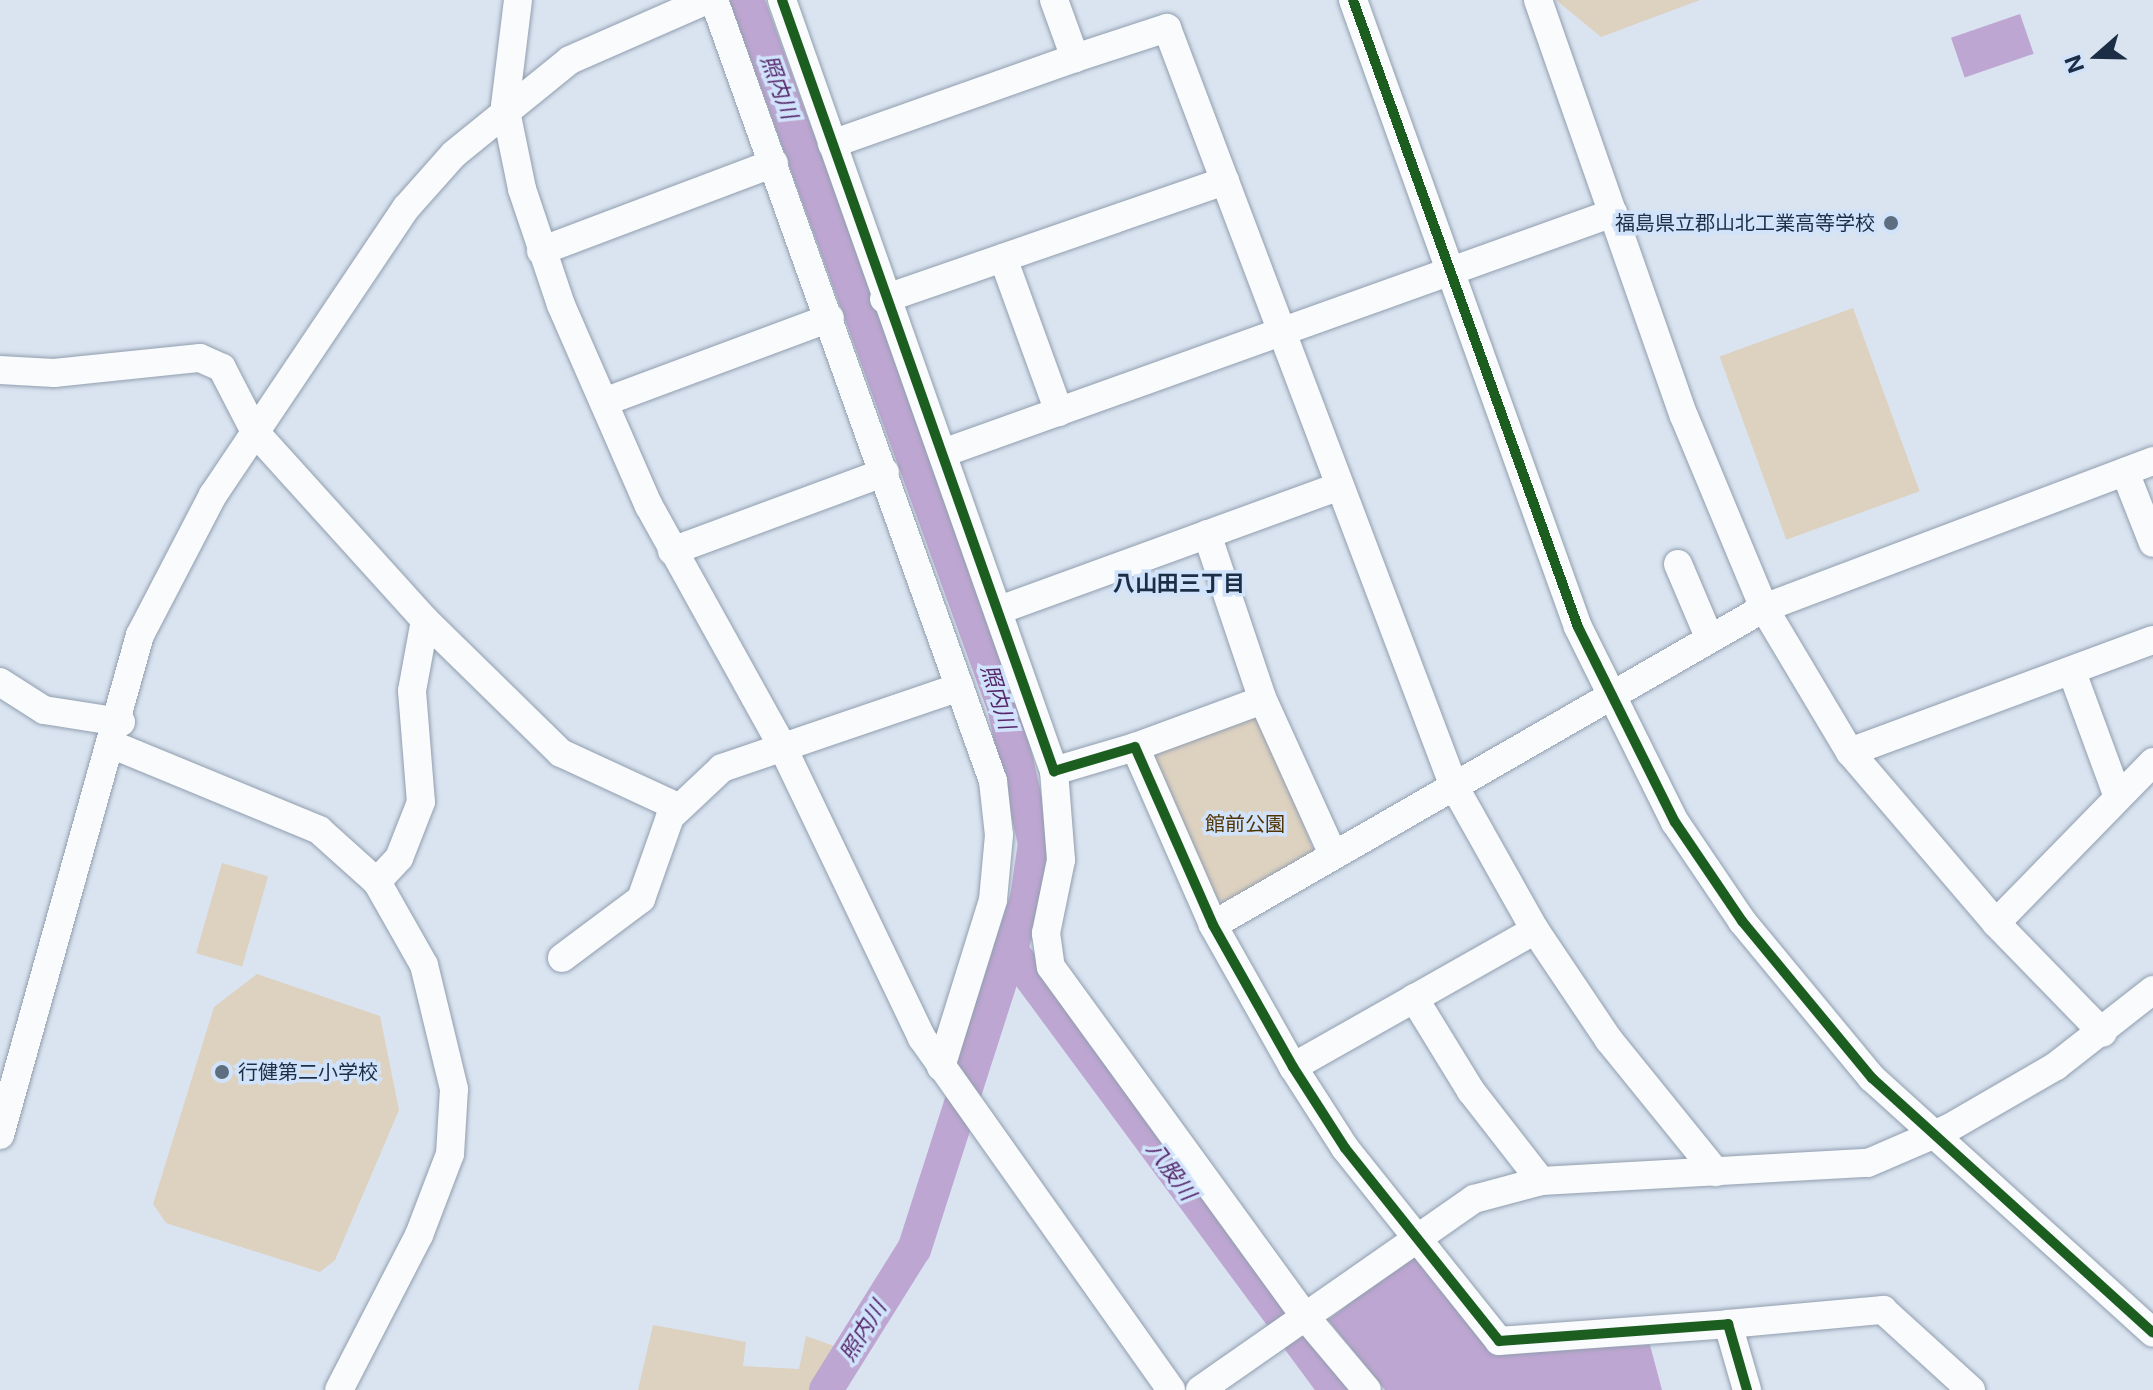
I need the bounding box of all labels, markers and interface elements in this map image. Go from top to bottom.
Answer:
north arrow [2057,16,2137,96]
water label: 照内川 [755,51,803,123]
text: N [2059,52,2090,77]
place label: 福島県立郡山北工業高等学校 [1615,211,1875,235]
marker: 福島県立郡山北工業高等学校 [1882,214,1900,232]
district label: 八山田三丁目 [1113,571,1245,597]
water label: 照内川 [976,662,1020,732]
park label: 館前公園 [1205,812,1285,836]
place label: 行健第二小学校 [238,1060,378,1084]
marker: 行健第二小学校 [213,1063,231,1081]
water label: 八股川 [1141,1137,1201,1205]
water label: 照内川 [834,1296,892,1366]

